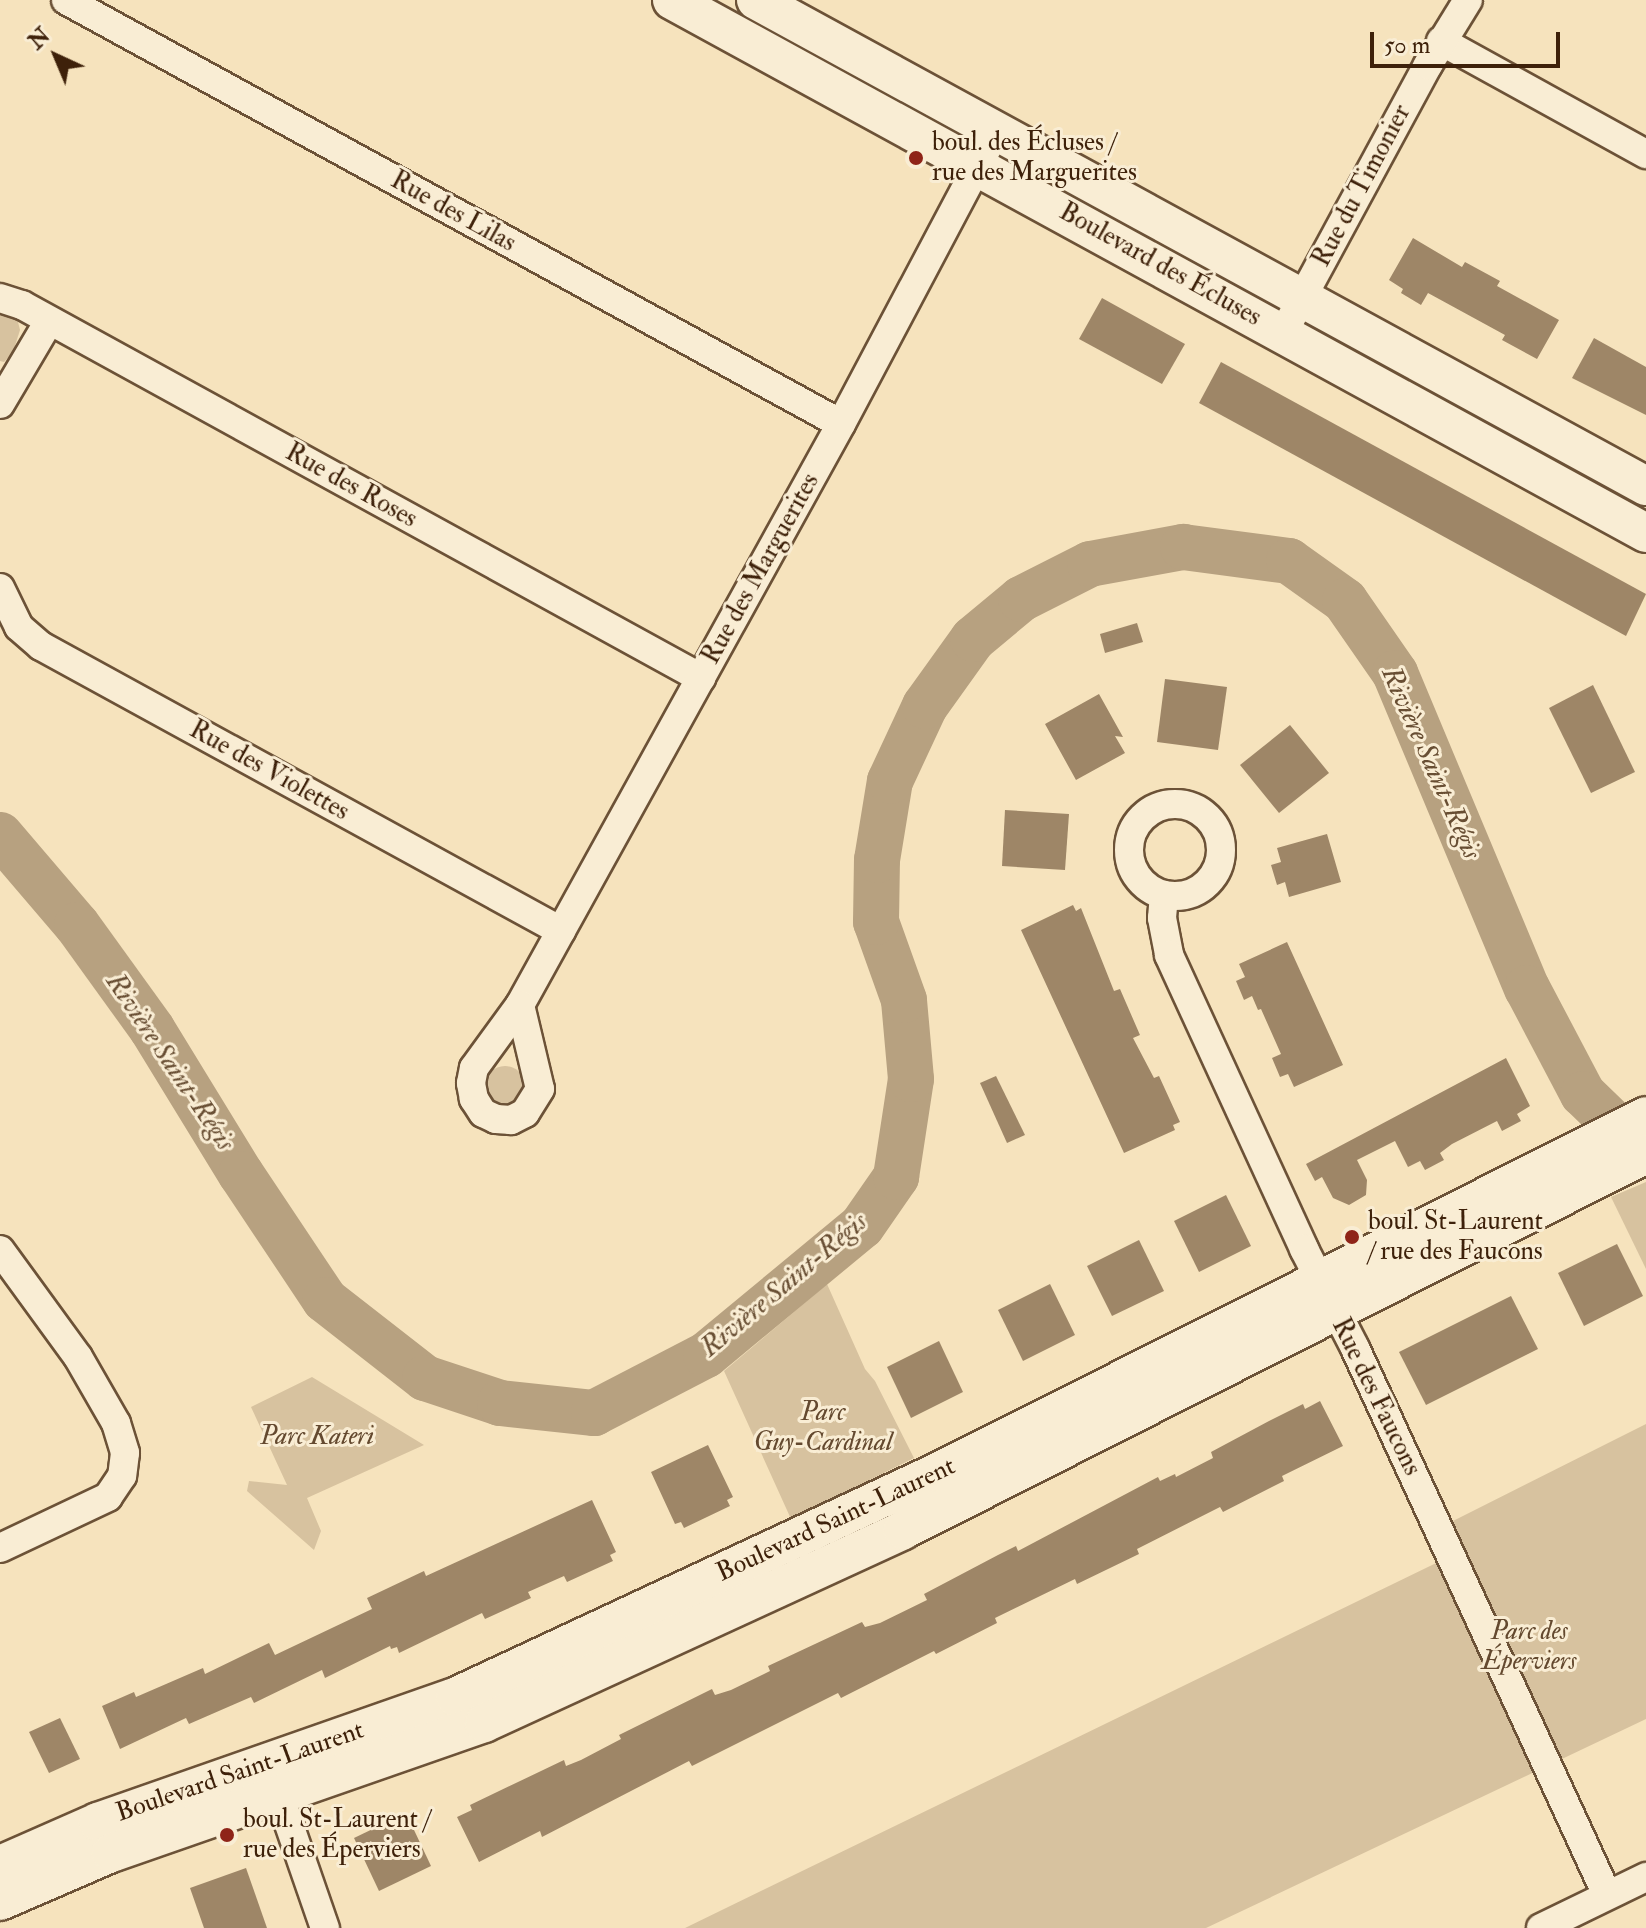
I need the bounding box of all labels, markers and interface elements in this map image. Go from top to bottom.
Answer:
north arrow [16,16,96,96]
scale bar [1374,16,1564,66]
text: N [23,22,56,56]
text: 50 m [1384,30,1430,61]
street label: Rue du Timonier [1306,100,1418,272]
place label: boul. des Écluses / rue des Marguerites [932,127,1137,188]
marker: boul. des Écluses / rue des Marguerites [907,149,925,167]
street label: Rue des Lilas [385,165,521,259]
street label: Boulevard des Écluses [1054,197,1266,333]
street label: Rue des Roses [280,437,422,535]
street label: Rue des Marguerites [696,468,826,670]
water label: Rivière Saint-Régis [1374,662,1488,864]
street label: Rue des Violettes [184,714,354,828]
water label: Rivière Saint-Régis [98,967,242,1157]
water label: Rivière Saint-Régis [694,1206,874,1364]
place label: boul. St-Laurent / rue des Faucons [1368,1206,1543,1268]
marker: boul. St-Laurent / rue des Faucons [1343,1228,1361,1246]
street label: Rue des Faucons [1324,1313,1428,1481]
park label: Parc Guy-Cardinal [754,1397,892,1458]
park label: Parc Kateri [260,1421,374,1453]
street label: Boulevard Saint-Laurent [712,1451,960,1589]
park label: Parc des Éperviers [1482,1616,1576,1678]
street label: Boulevard Saint-Laurent [112,1715,368,1829]
place label: boul. St-Laurent / rue des Éperviers [243,1804,430,1866]
marker: boul. St-Laurent / rue des Éperviers [218,1826,236,1844]

